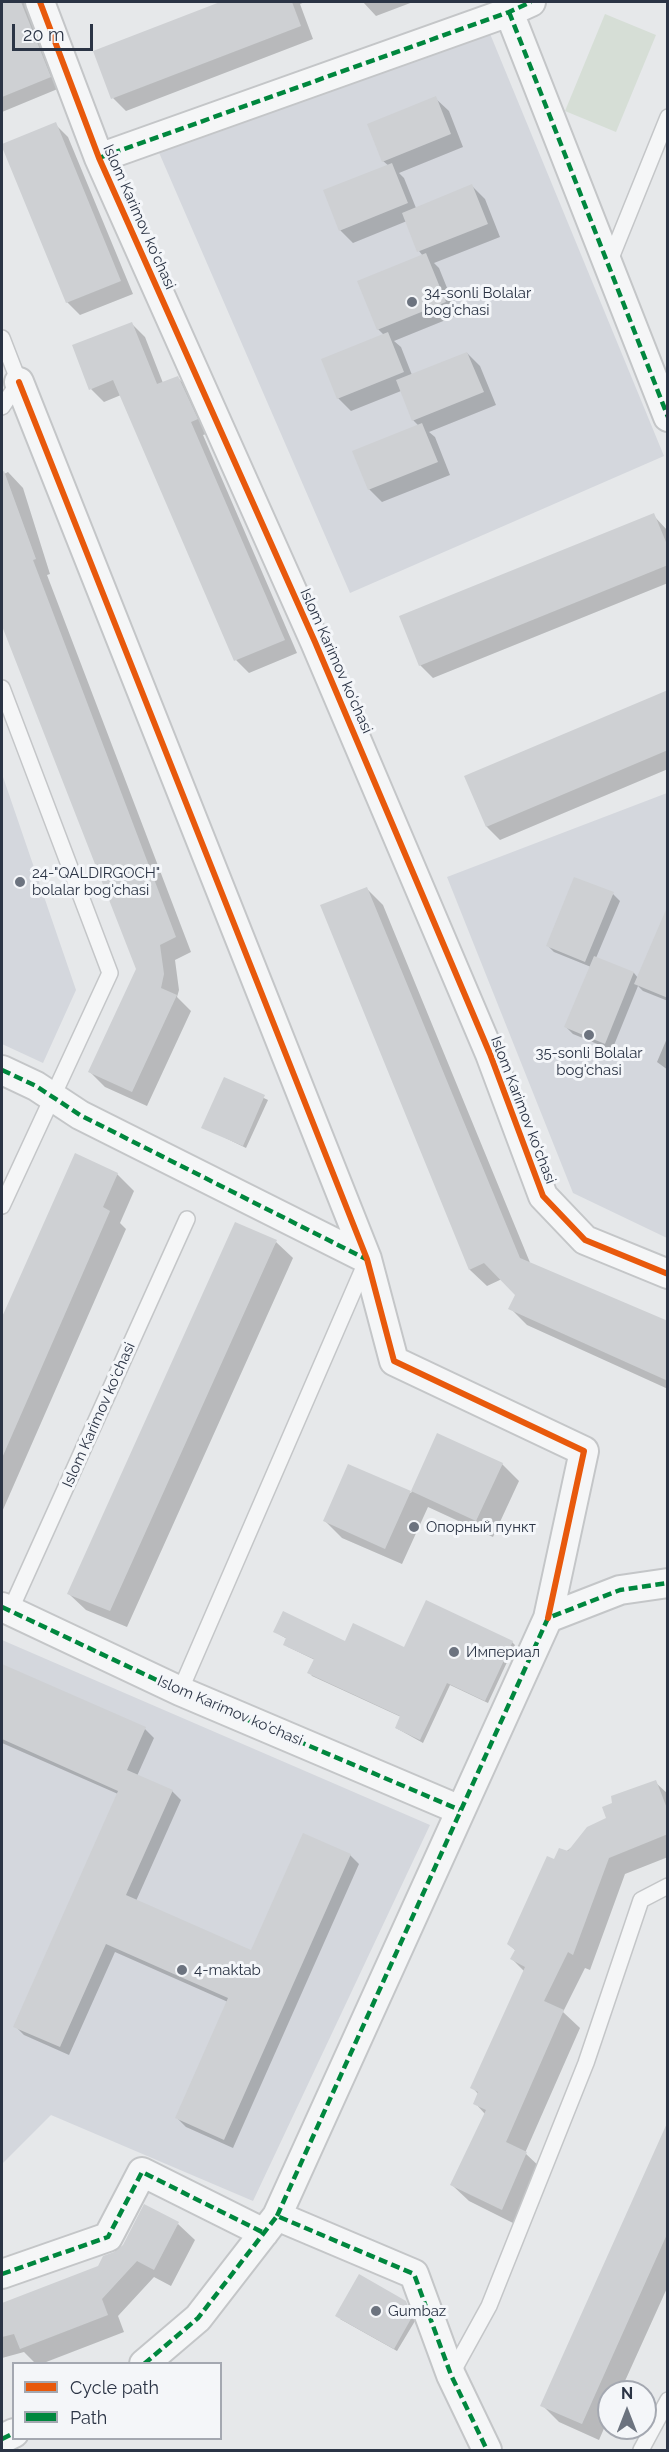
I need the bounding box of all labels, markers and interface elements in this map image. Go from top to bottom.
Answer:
scale bar [15,12,96,50]
text: 20 m [23,24,65,45]
street label: Islom Karimov ko‘chasi [99,142,179,292]
place label: 34-sonli Bolalar bog'chasi [424,284,531,319]
marker: 34-sonli Bolalar bog'chasi [405,295,419,309]
street label: Islom Karimov ko‘chasi [296,586,376,736]
place label: 24-"QALDIRGOCH" bolalar bog'chasi [32,864,160,899]
marker: 24-"QALDIRGOCH" bolalar bog'chasi [13,875,27,889]
marker: 35-sonli Bolalar bog'chasi [582,1028,596,1042]
street label: Islom Karimov ko‘chasi [487,1034,559,1186]
place label: 35-sonli Bolalar bog'chasi [535,1044,643,1079]
street label: Islom Karimov ko‘chasi [59,1340,139,1490]
place label: Опорный пункт [426,1518,536,1536]
marker: Опорный пункт [407,1520,421,1534]
place label: Империал [466,1643,540,1661]
marker: Империал [447,1645,461,1659]
street label: Islom Karimov ko'chasi [154,1672,306,1750]
place label: 4-maktab [194,1961,261,1979]
marker: 4-maktab [175,1963,189,1977]
place label: Gumbaz [388,2302,446,2320]
marker: Gumbaz [369,2304,383,2318]
legend [12,2362,222,2440]
text: Cycle path [70,2377,159,2398]
north arrow [597,2380,657,2440]
text: N [621,2384,633,2403]
text: Path [70,2407,107,2428]

